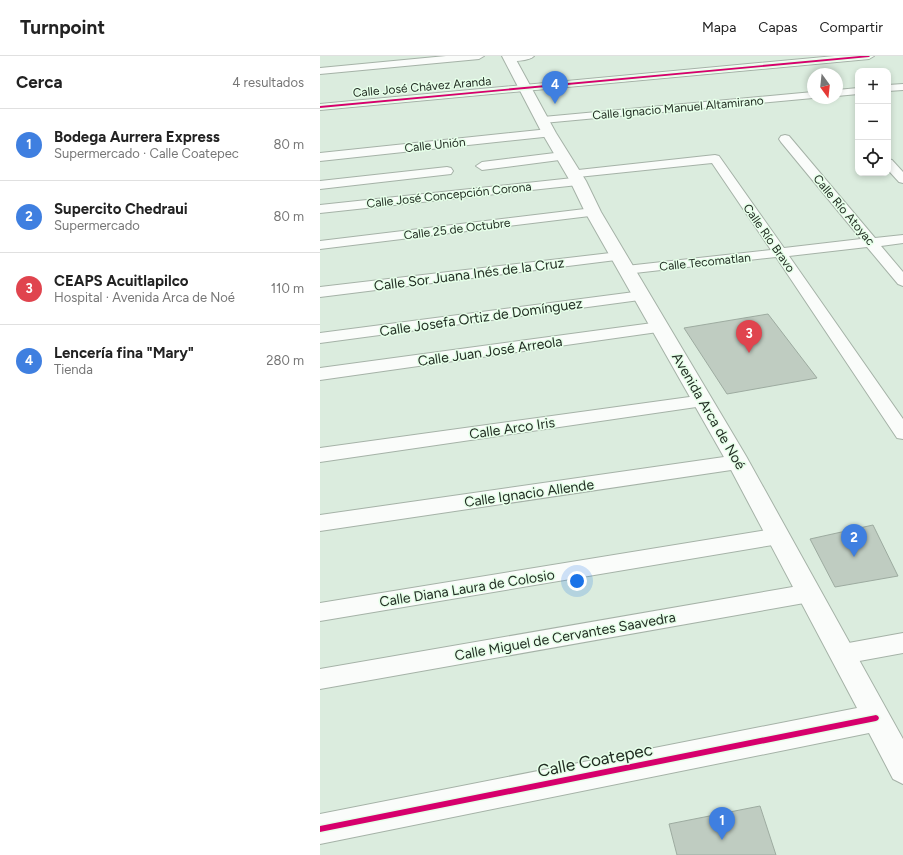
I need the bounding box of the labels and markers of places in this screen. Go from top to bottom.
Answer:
pin: 4 [542,71,568,104]
pin: 3 [736,320,762,353]
pin: 2 [841,524,867,557]
pin: 1 [709,807,735,840]

